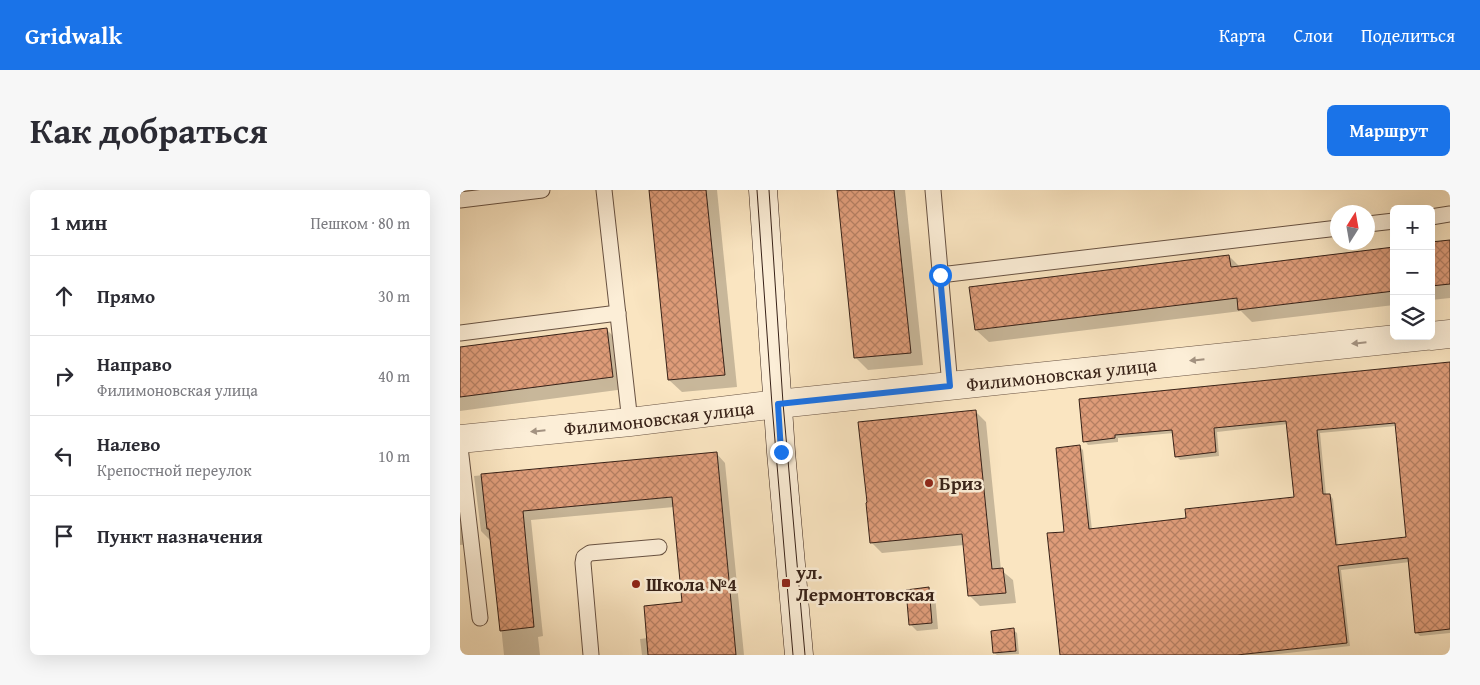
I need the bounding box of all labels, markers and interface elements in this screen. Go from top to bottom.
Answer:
text: Gridwalk [25,18,122,53]
text: Карта [1219,22,1266,49]
text: Слои [1294,22,1333,49]
text: Поделиться [1361,22,1455,49]
text: Как добраться [30,105,268,156]
button: Маршрут [1327,105,1450,156]
north arrow [1330,205,1375,250]
map controls [1390,205,1435,340]
button: + [1390,205,1435,250]
text: 1 мин [50,207,107,238]
text: Пешком · 80 m [310,211,410,235]
button: − [1390,250,1435,295]
route start [929,264,952,287]
icon: ahead [50,282,78,310]
text: Прямо [97,282,155,310]
text: 30 m [378,284,410,308]
button: layers [1390,295,1435,340]
one-way arrow [1350,339,1366,347]
text: Направо [97,350,172,378]
street label: Филимоновская улица [965,350,1158,398]
one-way arrow [1189,356,1205,364]
icon: right [50,362,78,390]
text: 40 m [378,364,410,388]
text: Филимоновская улица [97,378,258,402]
street label: Филимоновская улица [562,393,756,443]
one-way arrow [530,427,546,435]
text: Налево [97,430,160,458]
route end [770,441,793,464]
icon: left [50,442,78,470]
text: 10 m [378,444,410,468]
text: Крепостной переулок [97,458,252,482]
place label: Бриз [939,469,983,497]
marker: Бриз [923,477,935,489]
icon: arrive [50,522,78,550]
text: Пункт назначения [97,522,263,550]
place label: ул. Лермонтовская [795,558,935,608]
place label: Школа №4 [646,570,737,598]
marker: ул. Лермонтовская [780,577,792,589]
marker: Школа №4 [630,578,642,590]

